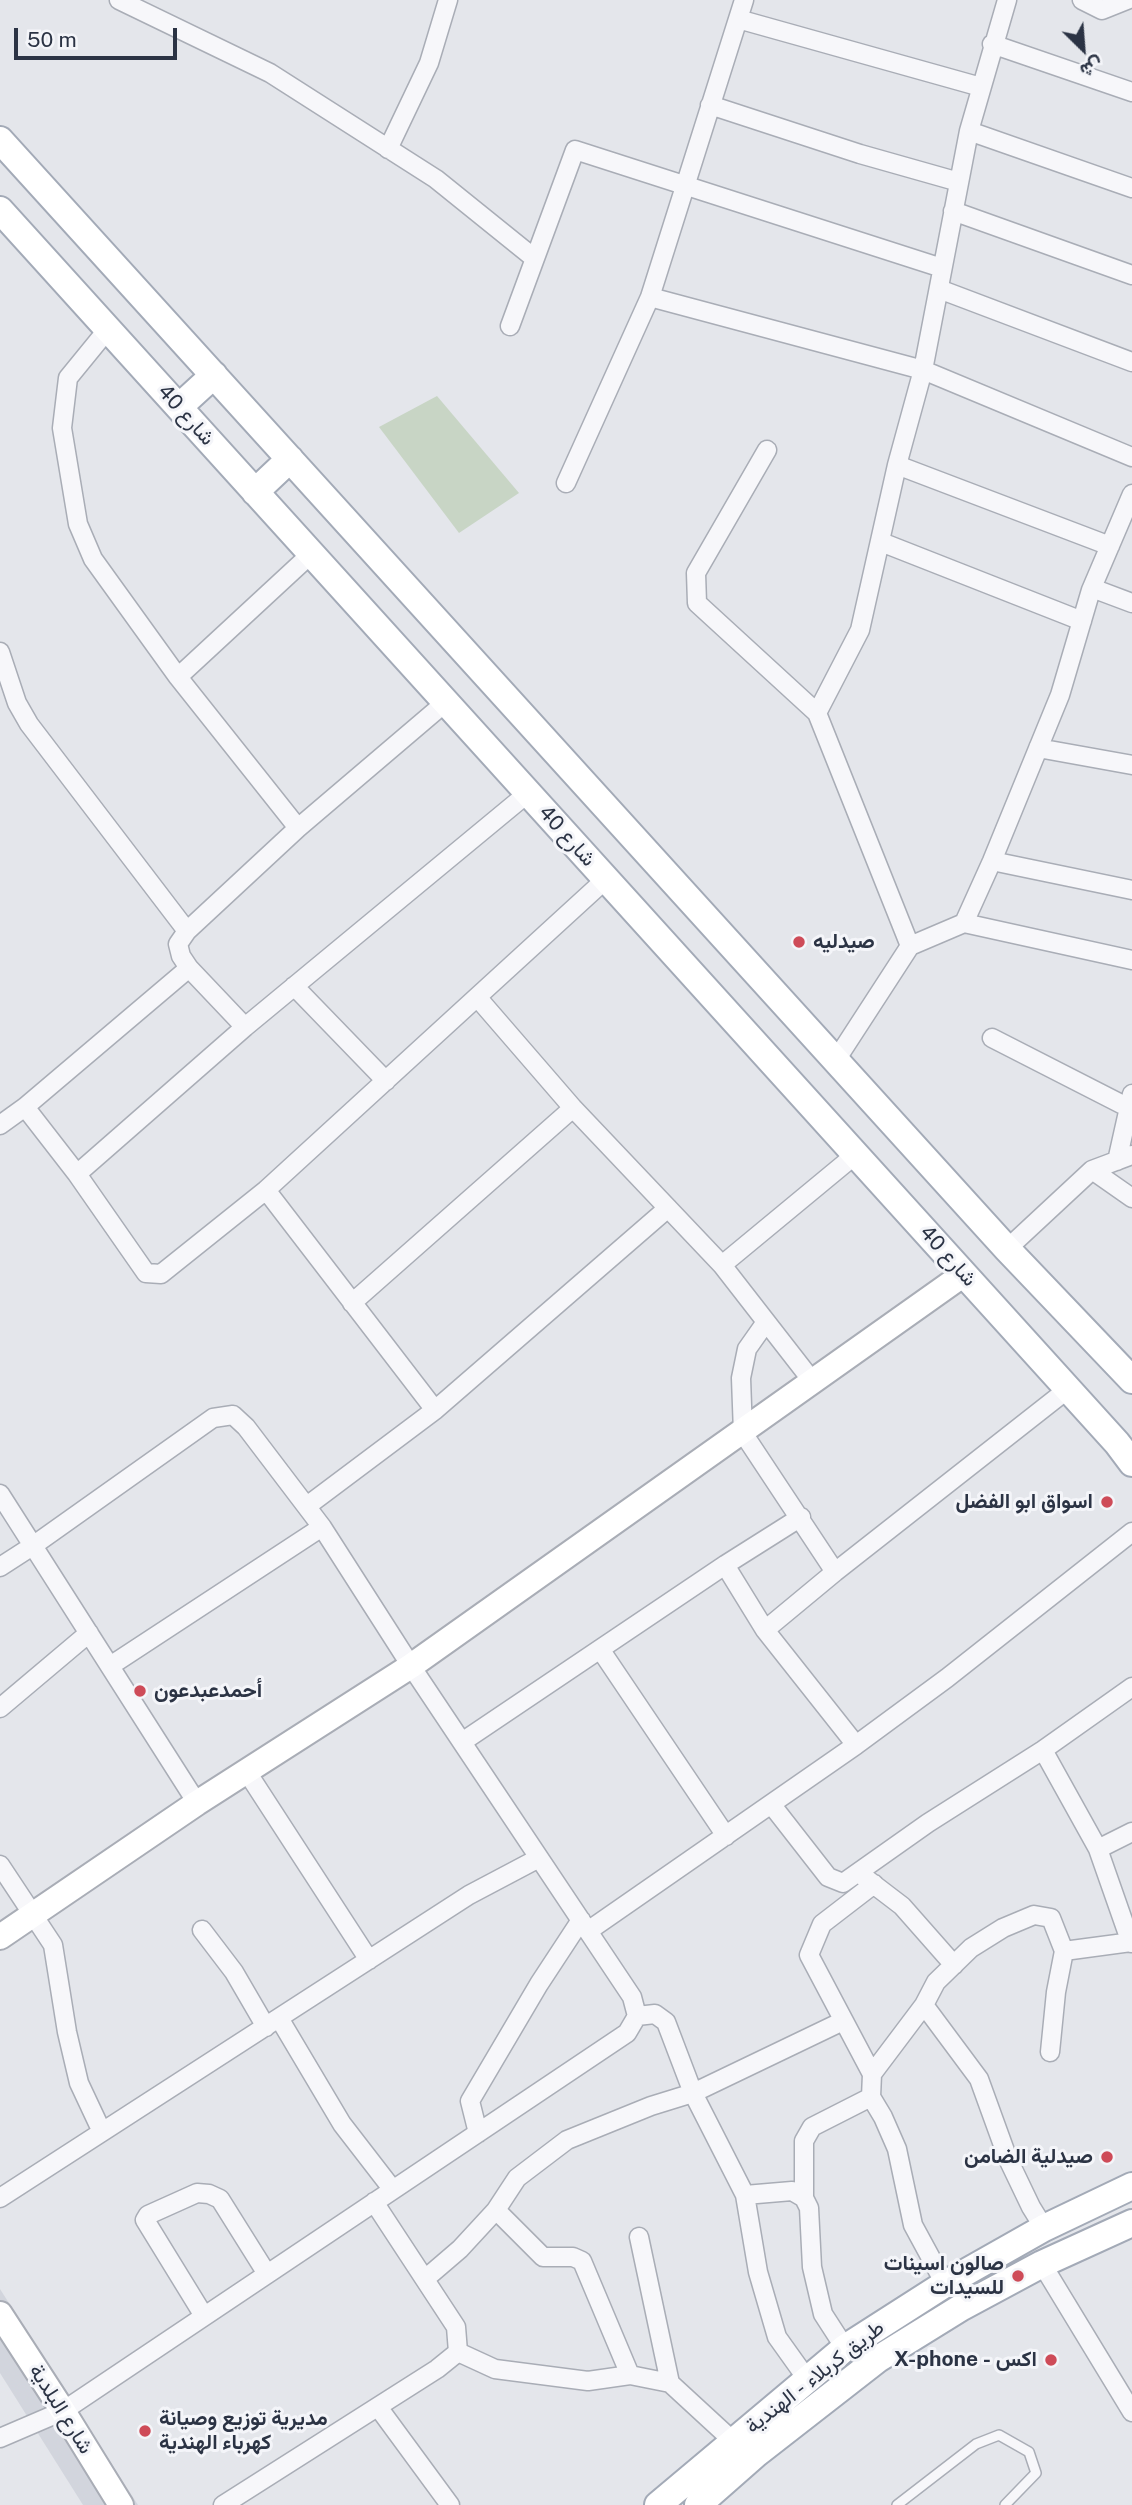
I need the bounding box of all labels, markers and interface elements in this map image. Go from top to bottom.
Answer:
scale bar [18,14,180,58]
north arrow [1048,14,1118,84]
text: 50 m [27,27,77,52]
text: ش [1077,53,1107,83]
street label: شارع 40 [152,379,220,451]
street label: شارع 40 [533,800,601,872]
place label: صيدليه [813,929,875,955]
marker: صيدليه [791,934,807,950]
street label: شارع 40 [914,1220,982,1292]
place label: اسواق ابو الفضل [956,1489,1093,1515]
marker: اسواق ابو الفضل [1099,1494,1115,1510]
place label: أحمدعبدعون [154,1678,262,1704]
marker: أحمدعبدعون [132,1683,148,1699]
place label: صيدلية الضامن [964,2144,1093,2170]
marker: صيدلية الضامن [1099,2149,1115,2165]
place label: صالون اسينات للسيدات [884,2251,1004,2301]
marker: صالون اسينات للسيدات [1010,2268,1026,2284]
street label: طريق كربلاء - الهندية [741,2315,889,2439]
place label: X-phone - اكس [894,2347,1037,2373]
marker: X-phone - اكس [1043,2352,1059,2368]
street label: شارع البلدية [24,2360,98,2458]
place label: مديرية توزيع وصيانة كهرباء الهندية [159,2406,328,2456]
marker: مديرية توزيع وصيانة كهرباء الهندية [137,2423,153,2439]

